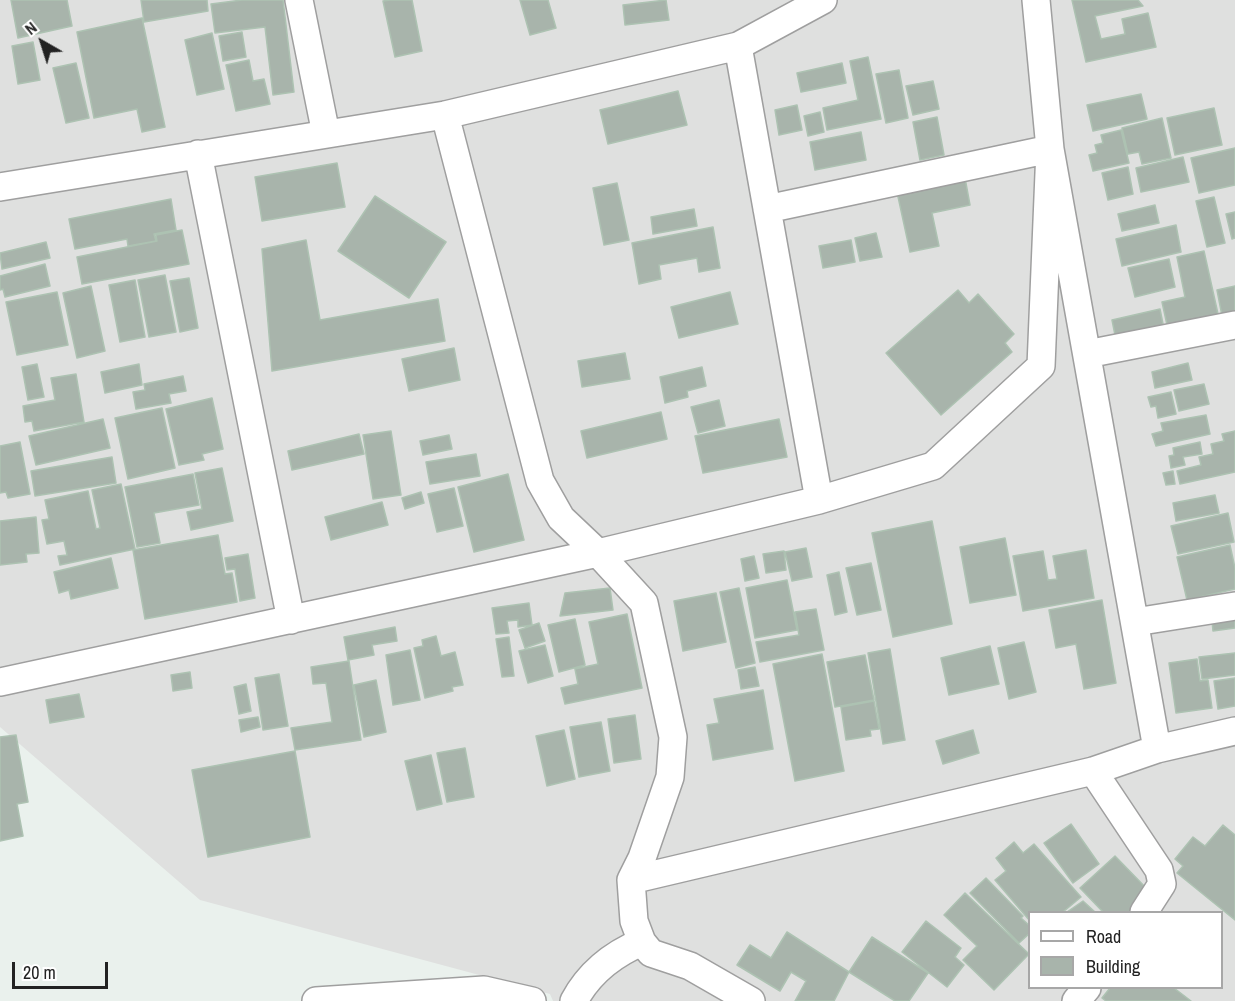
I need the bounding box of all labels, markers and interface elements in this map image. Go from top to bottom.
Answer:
north arrow [12,12,72,72]
text: N [20,16,41,40]
legend [1028,911,1223,989]
text: Road [1086,924,1121,949]
scale bar [15,950,111,988]
text: Building [1086,954,1140,979]
text: 20 m [23,960,56,985]

